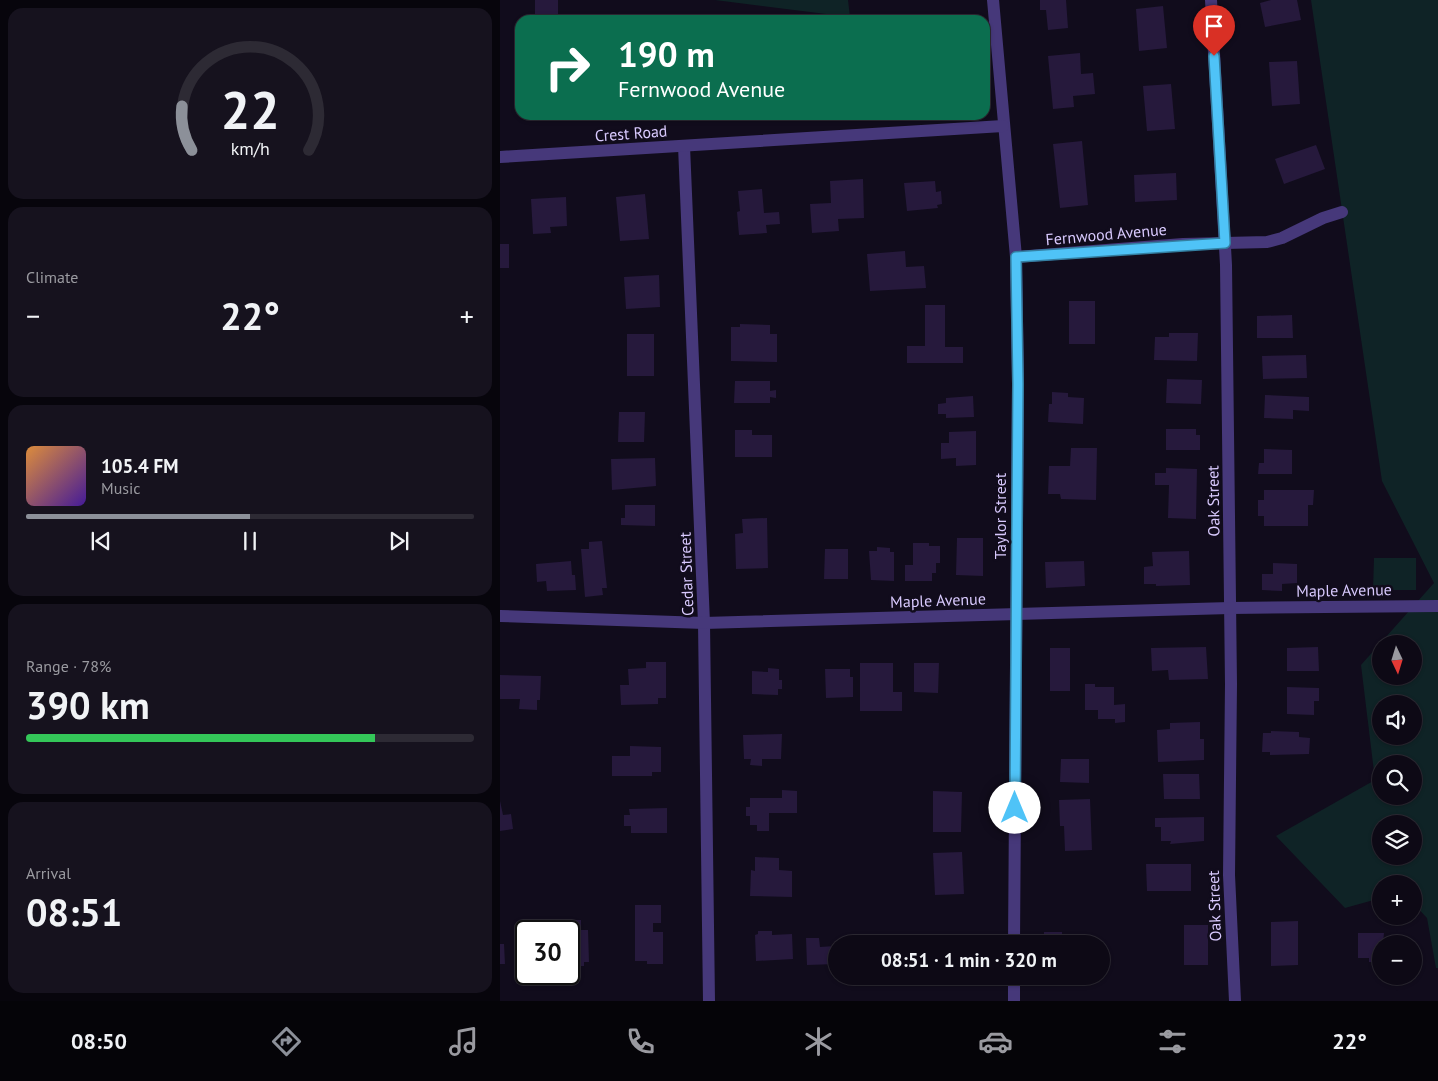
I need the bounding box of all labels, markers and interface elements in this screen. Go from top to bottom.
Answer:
pin [1193,5,1235,56]
icon: arrive [1200,12,1228,40]
text: 190 m [618,31,715,77]
icon: right [535,35,600,100]
text: Fernwood Avenue [618,75,785,103]
text: 22 [221,76,279,143]
street label: Crest Road [594,120,668,146]
text: km/h [230,137,270,160]
street label: Fernwood Avenue [1045,219,1167,249]
text: Climate [26,267,78,287]
text: 22° [220,291,280,340]
text: − [26,297,40,334]
text: + [460,297,474,334]
text: 105.4 FM [101,454,178,478]
street label: Oak Street [1202,465,1224,537]
street label: Taylor Street [990,472,1010,559]
text: Music [101,478,141,498]
icon: previous [87,527,115,555]
icon: pause [236,527,264,555]
icon: next [385,527,413,555]
street label: Cedar Street [675,531,697,616]
street label: Maple Avenue [1296,579,1392,601]
street label: Maple Avenue [890,588,986,612]
north arrow [1372,635,1422,685]
map controls [1372,635,1422,985]
text: Range · 78% [26,656,111,676]
text: 390 km [26,680,150,729]
button: sound [1372,695,1422,745]
button: search [1372,755,1422,805]
position arrow [988,781,1040,833]
button: layers [1372,815,1422,865]
text: Arrival [26,863,71,883]
street label: Oak Street [1203,869,1225,942]
button: + [1372,875,1422,925]
text: 08:51 [26,887,122,936]
speed limit sign: 30 [515,920,580,985]
button: − [1372,935,1422,985]
text: 08:51 · 1 min · 320 m [881,948,1057,972]
icon: directions [269,1024,304,1059]
icon: music [446,1024,481,1059]
icon: phone [623,1024,658,1059]
icon: climate [801,1024,836,1059]
icon: car [978,1024,1013,1059]
icon: filters [1155,1024,1190,1059]
text: 08:50 [71,1027,127,1055]
text: 22° [1332,1027,1367,1055]

